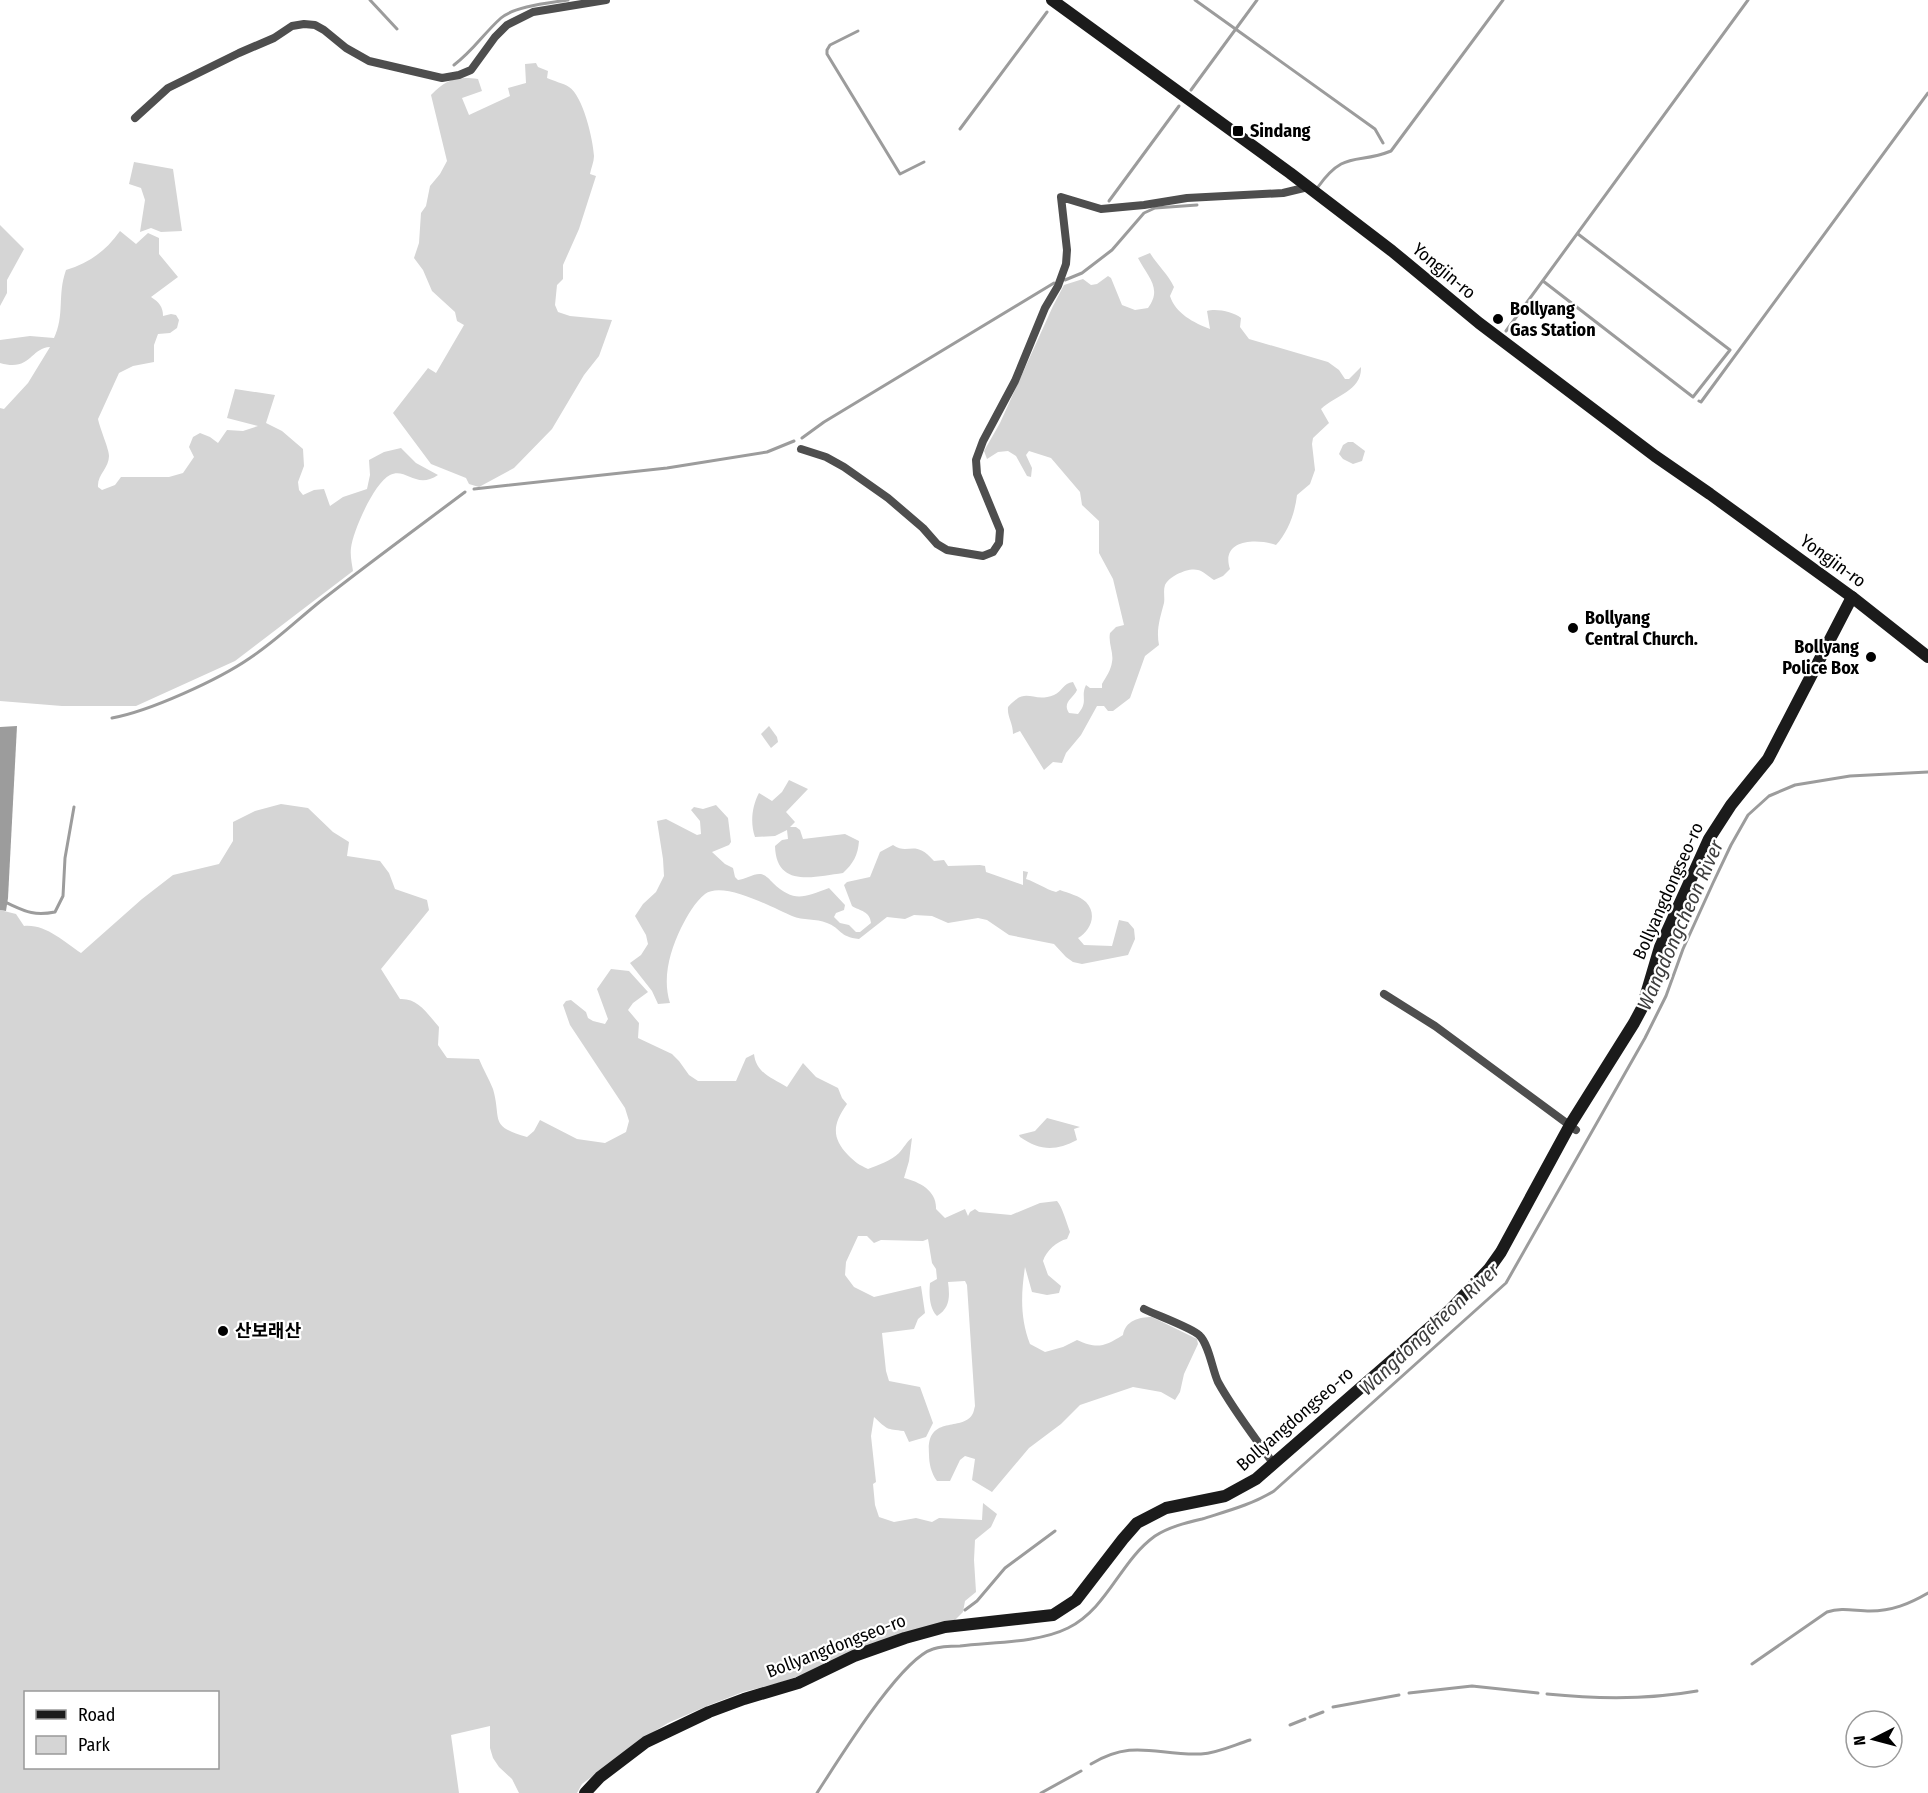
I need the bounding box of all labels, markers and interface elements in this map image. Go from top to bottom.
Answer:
place label: Sindang [1250,120,1311,142]
marker: Sindang [1231,124,1245,138]
street label: Yongjin-ro [1408,238,1480,304]
place label: Bollyang Gas Station [1510,298,1596,341]
marker: Bollyang Gas Station [1491,312,1505,326]
street label: Yongjin-ro [1796,530,1870,592]
place label: Bollyang Central Church. [1585,607,1698,650]
marker: Bollyang Central Church. [1566,621,1580,635]
place label: Bollyang Police Box [1782,636,1860,679]
marker: Bollyang Police Box [1864,650,1878,664]
street label: Bollyangdongseo-ro [1628,819,1708,963]
water label: Wangdongcheon River [1632,836,1729,1013]
water label: Wangdongcheon River [1354,1257,1505,1400]
place label: 산보래산 [235,1320,302,1342]
marker: 산보래산 [216,1324,230,1338]
street label: Bollyangdongseo-ro [1232,1362,1358,1476]
street label: Bollyangdongseo-ro [763,1609,909,1683]
legend [24,1691,219,1769]
text: Road [78,1704,115,1726]
north arrow [1844,1709,1904,1769]
text: Park [78,1734,111,1756]
text: N [1850,1735,1870,1746]

